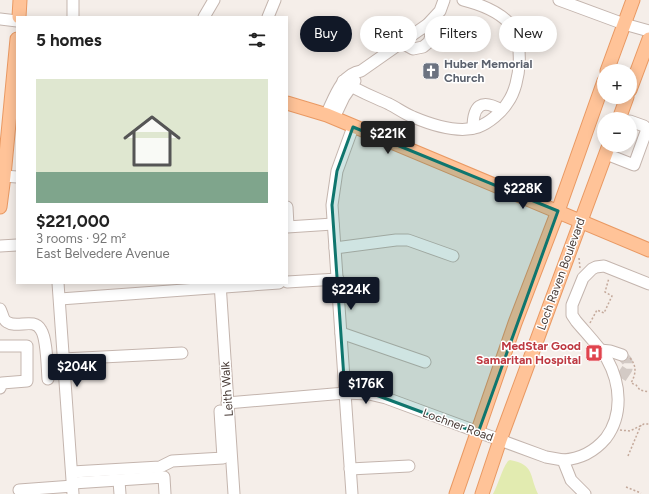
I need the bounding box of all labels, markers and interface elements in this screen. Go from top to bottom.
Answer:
chip: Buy [300,16,352,52]
chip: Rent [360,16,417,52]
chip: Filters [425,16,491,52]
chip: New [499,16,557,52]
icon: filters [246,29,268,51]
text: 5 homes [36,30,102,50]
place label: Huber Memorial Church [444,57,532,85]
church icon: Huber Memorial Church [421,61,441,81]
map controls [597,64,637,152]
button: + [597,64,637,104]
icon: home [116,105,188,177]
button: − [597,112,637,152]
pin: $221K [360,121,416,155]
text: $221K [370,126,406,141]
pin: $228K [495,176,551,210]
text: $228K [504,181,542,196]
text: $221,000 [36,211,110,231]
street label: Loch Raven Boulevard [534,216,588,332]
text: 3 rooms · 92 m² [36,231,126,246]
text: East Belvedere Avenue [36,246,170,261]
pin: $224K [323,277,379,311]
text: $224K [331,282,371,297]
place label: MedStar Good Samaritan Hospital [476,339,581,367]
hospital icon: MedStar Good Samaritan Hospital [584,343,604,363]
pin: $204K [49,354,105,388]
text: $204K [57,359,97,374]
street label: Leith Walk [218,361,236,417]
pin: $176K [338,371,394,405]
text: $176K [348,376,384,391]
street label: Lochner Road [421,406,495,444]

